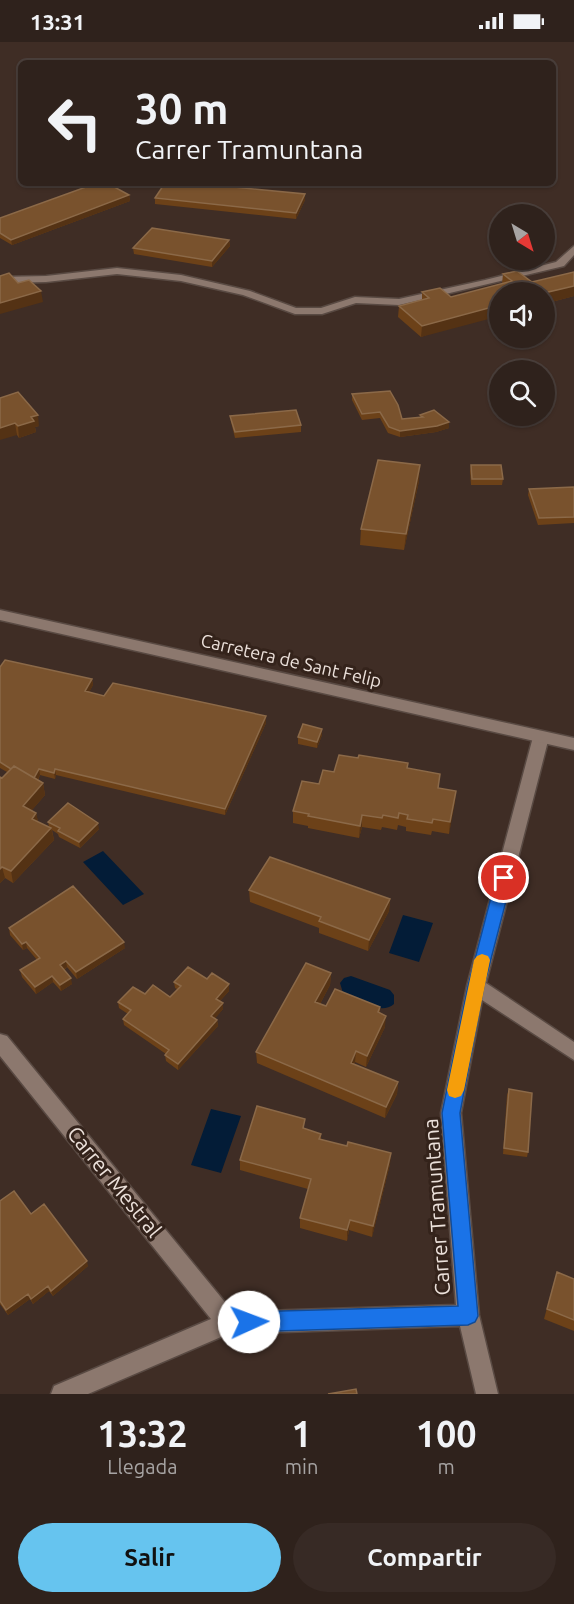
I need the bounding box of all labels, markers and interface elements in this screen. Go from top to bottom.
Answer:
text: 13:31 [30,9,85,34]
icon: left [36,84,114,162]
text: 30 m [135,85,229,132]
text: Carrer Tramuntana [135,134,363,164]
north arrow [489,204,555,270]
map controls [489,204,555,426]
button: sound [489,282,555,348]
button: search [489,360,555,426]
street label: Carretera de Sant Felip [199,629,384,691]
pin [478,852,529,903]
icon: arrive [487,861,520,894]
street label: Carrer Tramuntana [418,1118,454,1296]
street label: Carrer Mestral [63,1121,167,1242]
position arrow [217,1290,281,1354]
text: 13:32 [97,1413,187,1454]
text: 1 [291,1413,312,1454]
text: 100 [416,1413,477,1454]
text: Llegada [107,1455,178,1478]
text: min [285,1455,318,1478]
text: m [438,1455,455,1478]
button: Salir [18,1523,281,1592]
button: Compartir [293,1523,556,1592]

